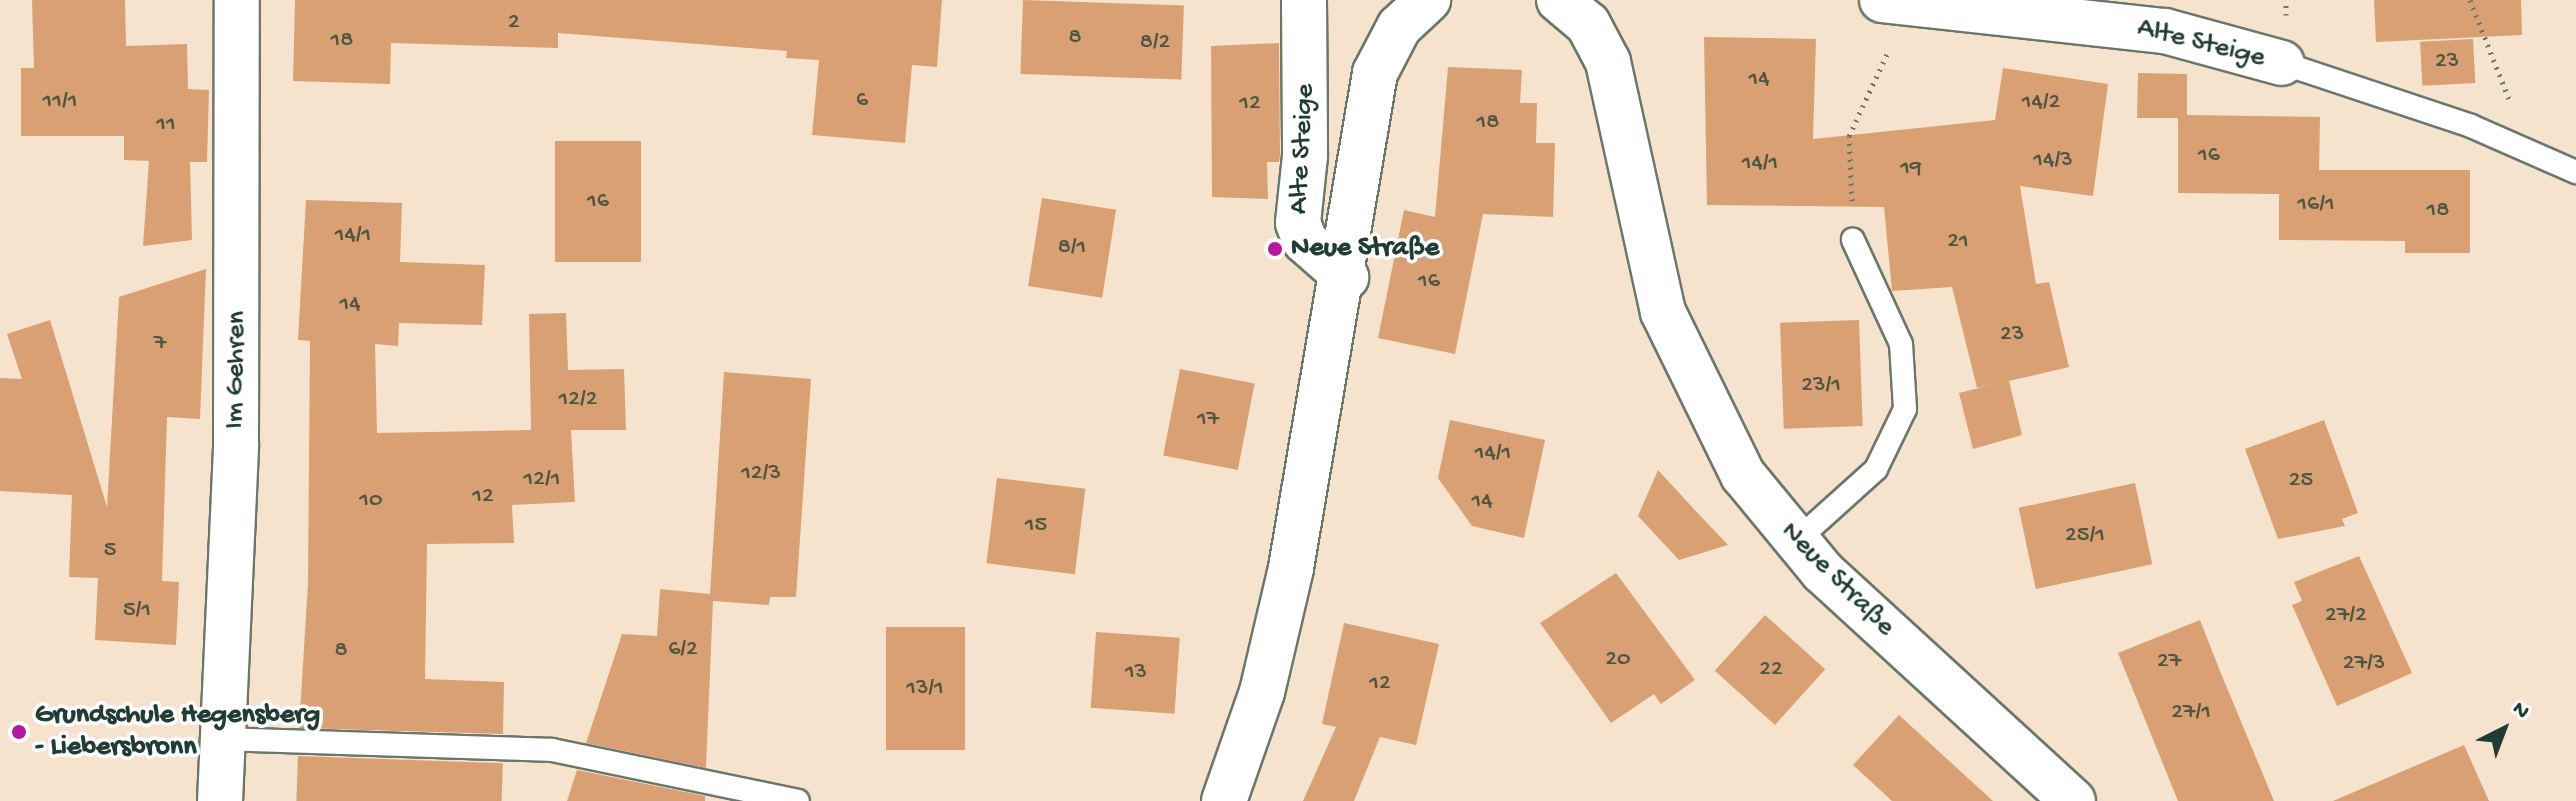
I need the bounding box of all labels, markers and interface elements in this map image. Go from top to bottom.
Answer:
house number: 2 [508,9,520,37]
street label: Alte Steige [2134,12,2268,76]
house number: 8 [1068,24,1082,52]
house number: 18 [331,27,353,55]
house number: 8/2 [1140,29,1170,57]
house number: 23 [2435,48,2459,76]
house number: 14 [1748,66,1770,94]
street label: Alte Steige [1283,83,1323,215]
house number: 6 [856,87,868,115]
house number: 11/1 [43,88,77,116]
house number: 14/2 [2022,89,2060,117]
house number: 12 [1239,90,1261,118]
house number: 18 [1477,109,1499,137]
house number: 11 [156,111,176,139]
house number: 16 [2198,142,2220,170]
house number: 14/3 [2033,147,2073,175]
house number: 14/1 [1742,150,1778,178]
house number: 19 [1900,155,1922,183]
house number: 16 [587,188,609,216]
house number: 16/1 [2297,191,2335,219]
house number: 18 [2427,197,2449,225]
house number: 14/1 [335,222,371,250]
house number: 21 [1947,228,1969,256]
place label: Neue Straße [1291,232,1439,266]
house number: 8/1 [1058,234,1086,262]
marker: Neue Straße [1266,240,1284,258]
house number: 16 [1418,268,1440,296]
house number: 14 [339,291,361,319]
street label: Im Gehren [219,311,255,429]
house number: 23 [2000,321,2024,349]
house number: 7 [154,330,166,358]
house number: 23/1 [1801,372,1841,400]
house number: 12/2 [559,386,597,414]
house number: 17 [1197,406,1219,434]
house number: 14/1 [1475,440,1511,468]
house number: 12/3 [741,460,781,488]
house number: 12/1 [524,466,560,494]
house number: 25 [2289,467,2313,495]
house number: 12 [472,483,494,511]
house number: 10 [359,487,383,515]
house number: 14 [1471,488,1493,516]
house number: 15 [1025,512,1047,540]
street label: Neue Straße [1773,516,1901,644]
house number: 25/1 [2065,522,2105,550]
house number: 5 [104,537,116,565]
house number: 5/1 [123,597,151,625]
house number: 27/2 [2325,602,2367,630]
house number: 6/2 [668,636,698,664]
house number: 8 [334,637,348,665]
house number: 20 [1605,646,1631,674]
house number: 27 [2157,648,2181,676]
house number: 27/3 [2343,650,2385,678]
house number: 22 [1759,656,1783,684]
house number: 13 [1125,659,1147,687]
house number: 12 [1369,670,1391,698]
house number: 13/1 [906,675,944,703]
north arrow [2464,689,2544,769]
text: N [2506,697,2534,726]
place label: Grundschule Hegensberg - Liebersbronn [35,699,320,765]
house number: 27/1 [2171,699,2211,727]
marker: Grundschule Hegensberg - Liebersbronn [10,723,28,741]

